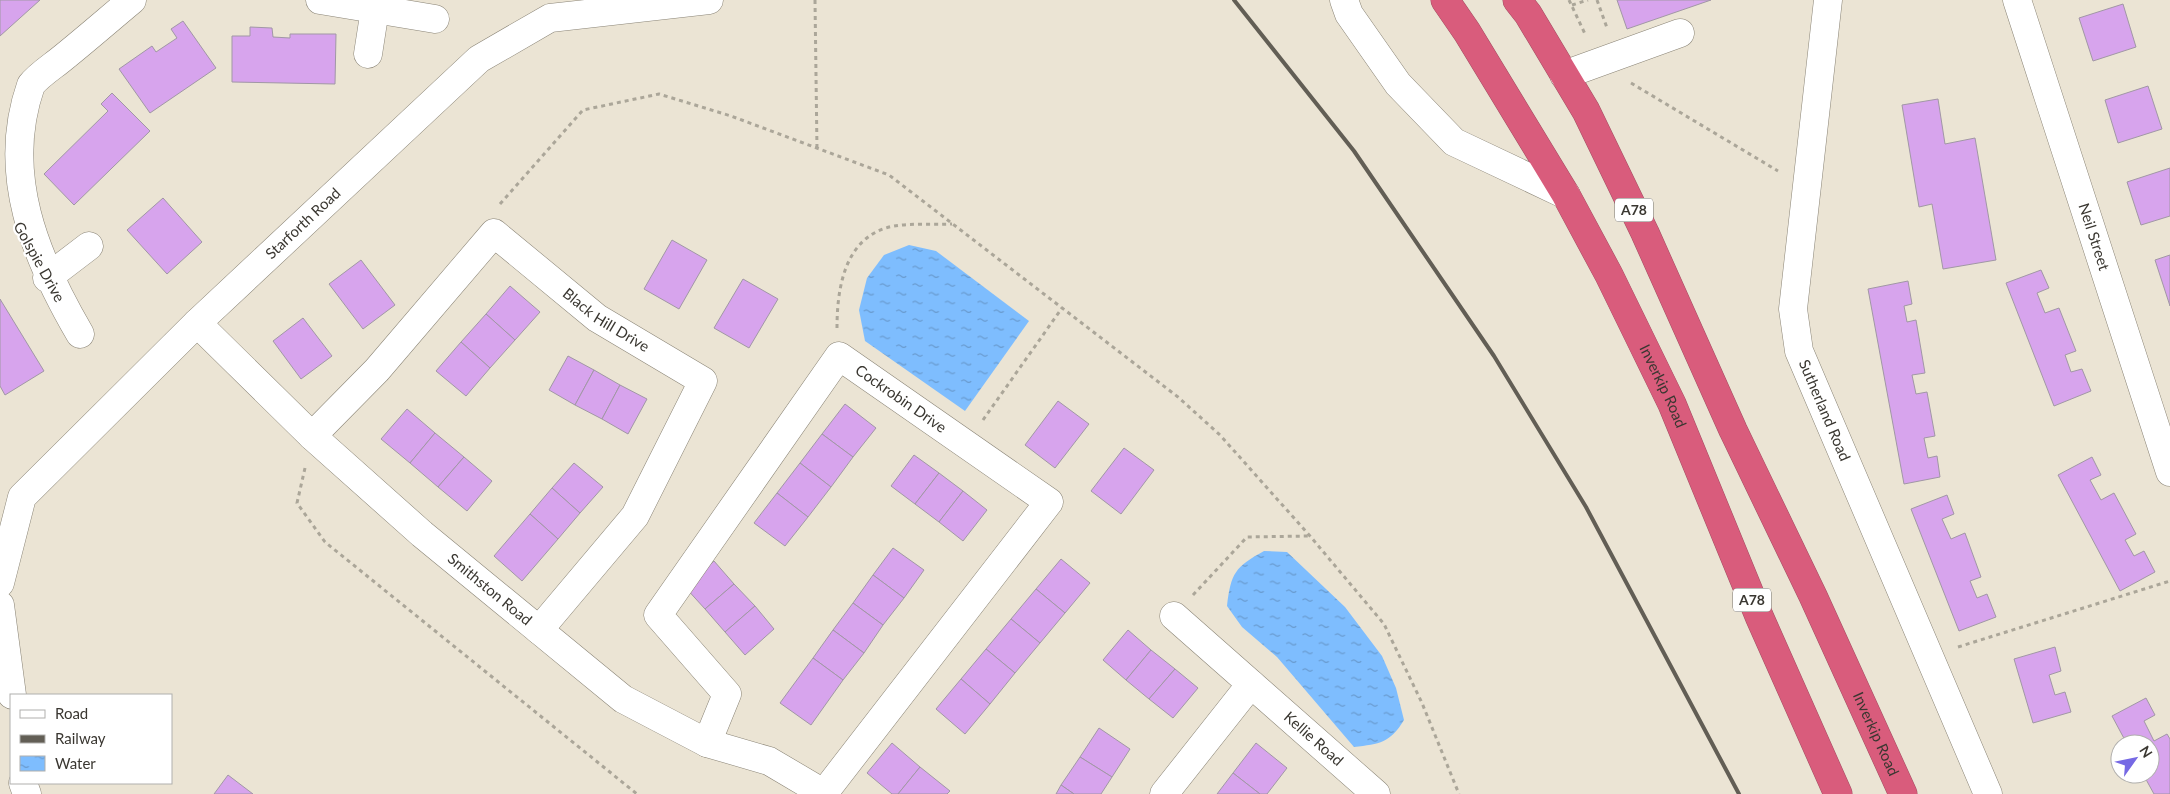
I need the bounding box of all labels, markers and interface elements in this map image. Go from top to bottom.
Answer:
street label: Starforth Road [261,183,344,262]
road number: A78 [1615,198,1653,222]
street label: Neil Street [2075,201,2114,273]
street label: Golspie Drive [10,218,69,305]
street label: Black Hill Drive [560,284,653,355]
street label: Inverkip Road [1636,341,1691,430]
street label: Sutherland Road [1796,357,1855,463]
street label: Cockrobin Drive [852,360,950,436]
street label: Smithston Road [444,549,536,629]
road number: A78 [1733,588,1771,612]
street label: Inverkip Road [1850,689,1903,778]
legend [10,694,172,784]
text: Road [55,704,88,722]
street label: Kellie Road [1281,707,1348,769]
text: Railway [55,729,106,747]
north arrow [2110,734,2160,784]
text: N [2136,742,2156,761]
text: Water [55,754,96,772]

